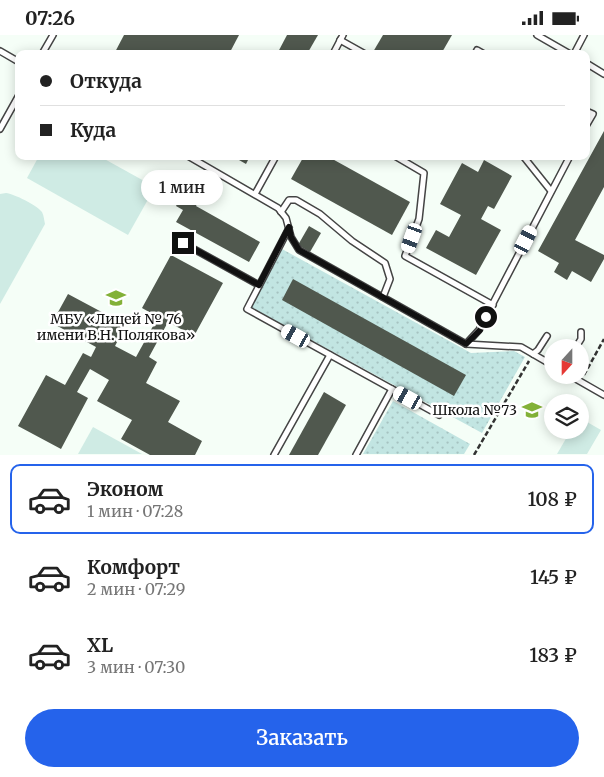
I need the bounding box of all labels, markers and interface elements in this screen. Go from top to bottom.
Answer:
text: 07:26 [25,6,75,30]
text: Откуда [70,69,142,93]
text: Куда [70,118,116,142]
callout: 1 мин [142,171,224,205]
text: 1 мин [159,177,205,197]
car [399,221,424,255]
car [512,223,539,257]
route end [172,232,194,254]
school or university icon: МБУ «Лицей № 76 имени В.Н. Полякова» [105,287,127,309]
route start [475,306,497,328]
place label: МБУ «Лицей № 76 имени В.Н. Полякова» [37,310,195,344]
car [279,322,312,350]
north arrow [544,339,589,384]
map controls [544,339,589,439]
car [391,384,424,412]
button: layers [544,394,589,439]
school or university icon: Школа №73 [521,399,543,421]
place label: Школа №73 [432,401,517,419]
icon: car [27,477,72,522]
text: Эконом [87,477,163,501]
text: 108 ₽ [527,487,577,511]
text: 1 мин · 07:28 [87,501,183,521]
icon: car [27,555,72,600]
text: Комфорт [87,555,180,579]
text: 145 ₽ [530,565,577,589]
text: 2 мин · 07:29 [87,579,185,599]
icon: car [27,633,72,678]
text: XL [87,633,113,657]
text: 183 ₽ [529,643,577,667]
text: 3 мин · 07:30 [87,657,185,677]
button: Заказать [25,709,579,767]

